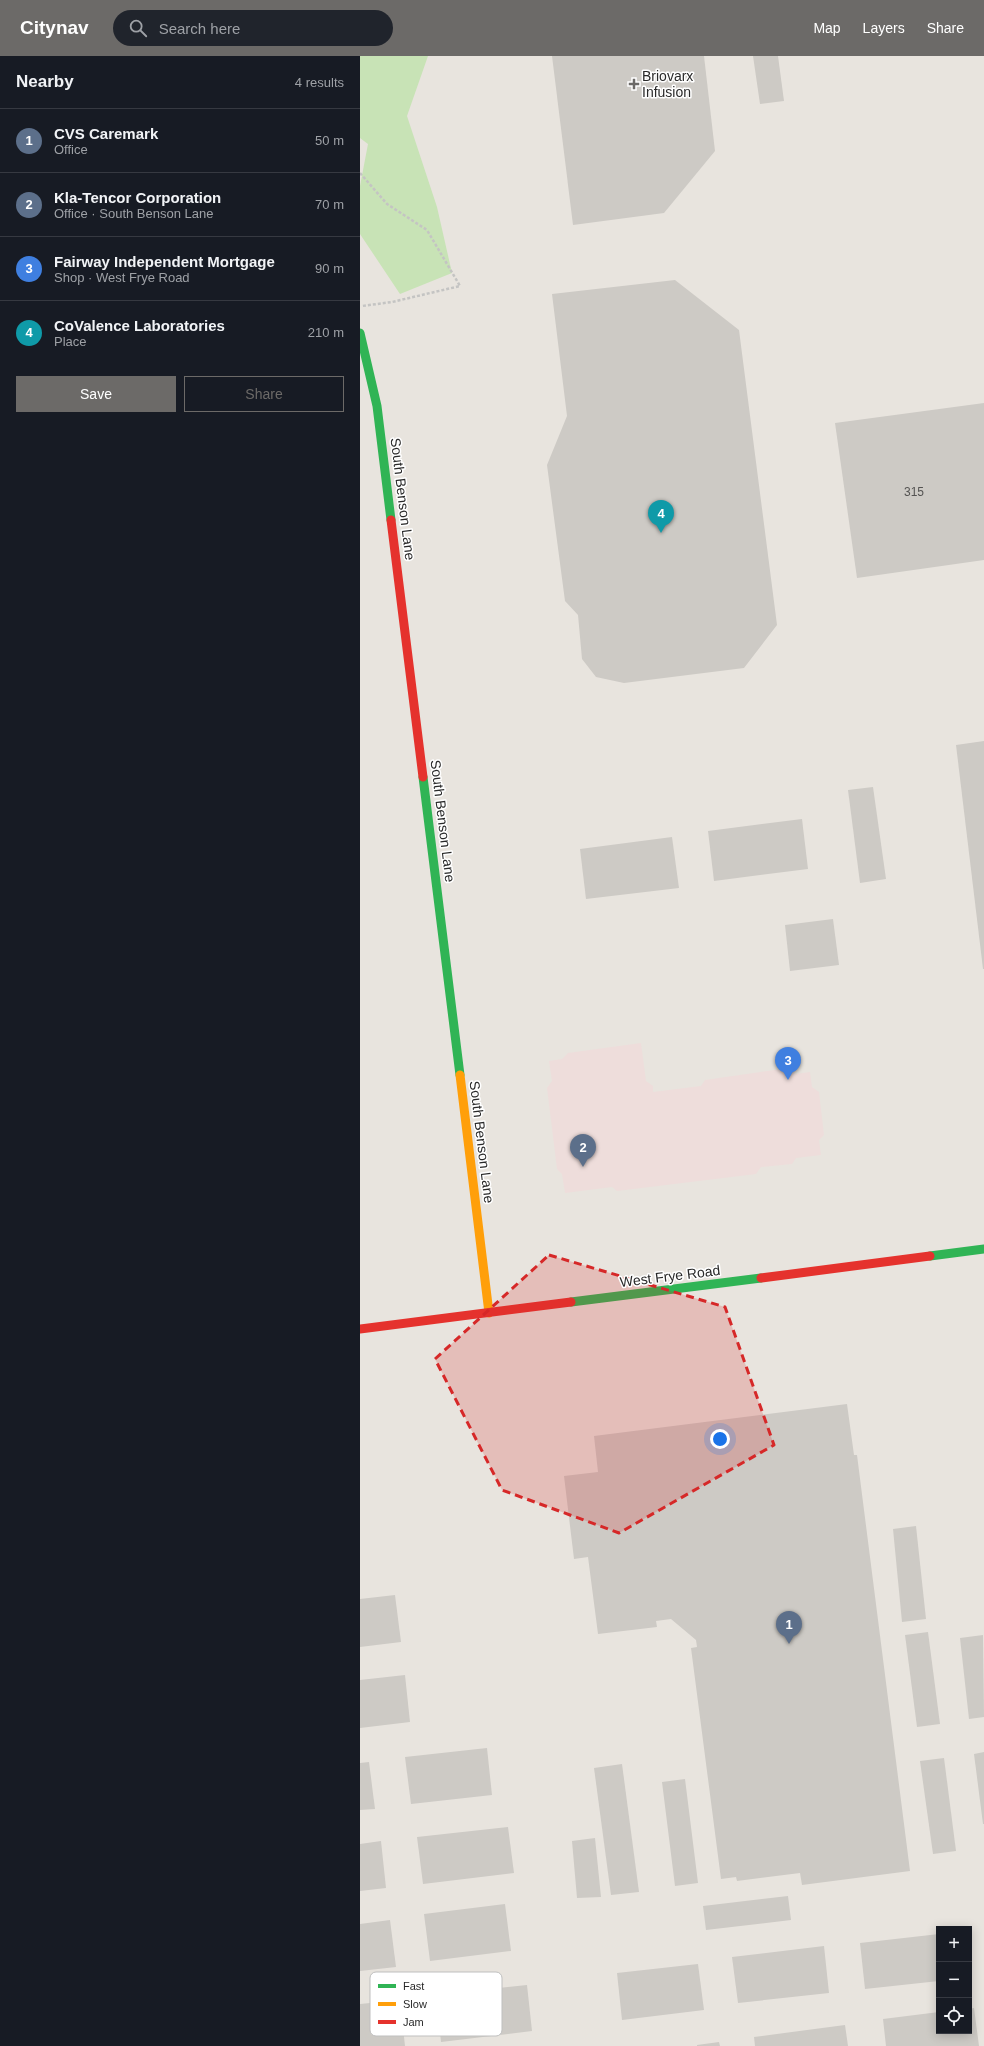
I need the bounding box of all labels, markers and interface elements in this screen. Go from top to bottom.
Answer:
search box [113,10,393,46]
text: Citynav [20,17,89,38]
icon: search [127,17,149,39]
text: Search here [159,20,240,37]
text: Map [813,20,841,36]
text: Layers [863,20,905,36]
text: Share [927,20,964,36]
place label: Briovarx Infusion [642,68,693,100]
text: Nearby [16,72,74,91]
text: 4 results [295,75,344,90]
marker: Briovarx Infusion [629,79,639,89]
text: CVS Caremark [54,125,158,142]
text: 1 [25,133,33,148]
text: 50 m [315,133,344,148]
text: Office [54,142,88,157]
text: Kla-Tencor Corporation [54,189,221,206]
text: 2 [25,197,33,212]
text: 70 m [315,197,344,212]
text: Office · South Benson Lane [54,206,213,221]
text: Fairway Independent Mortgage [54,253,275,270]
text: 3 [25,261,33,276]
text: 90 m [315,261,344,276]
text: Shop · West Frye Road [54,270,190,285]
text: CoValence Laboratories [54,317,225,334]
text: 4 [25,325,33,340]
text: 210 m [308,325,344,340]
text: Place [54,334,87,349]
button: Save [16,376,176,412]
button: Share [184,376,344,412]
street label: South Benson Lane [388,437,418,561]
house number: 315 [904,485,924,499]
pin: 4 [648,500,674,533]
street label: South Benson Lane [428,759,458,883]
pin: 3 [775,1047,801,1080]
street label: South Benson Lane [467,1080,497,1204]
pin: 2 [570,1134,596,1167]
street label: West Frye Road [619,1262,721,1290]
your location [710,1429,730,1449]
pin: 1 [776,1611,802,1644]
map controls [936,1926,972,2034]
button: + [936,1926,972,1962]
button: − [936,1962,972,1998]
legend [370,1972,502,2036]
text: Fast [403,1980,424,1992]
text: Slow [403,1998,427,2010]
button: locate [936,1998,972,2034]
text: Jam [403,2016,424,2028]

